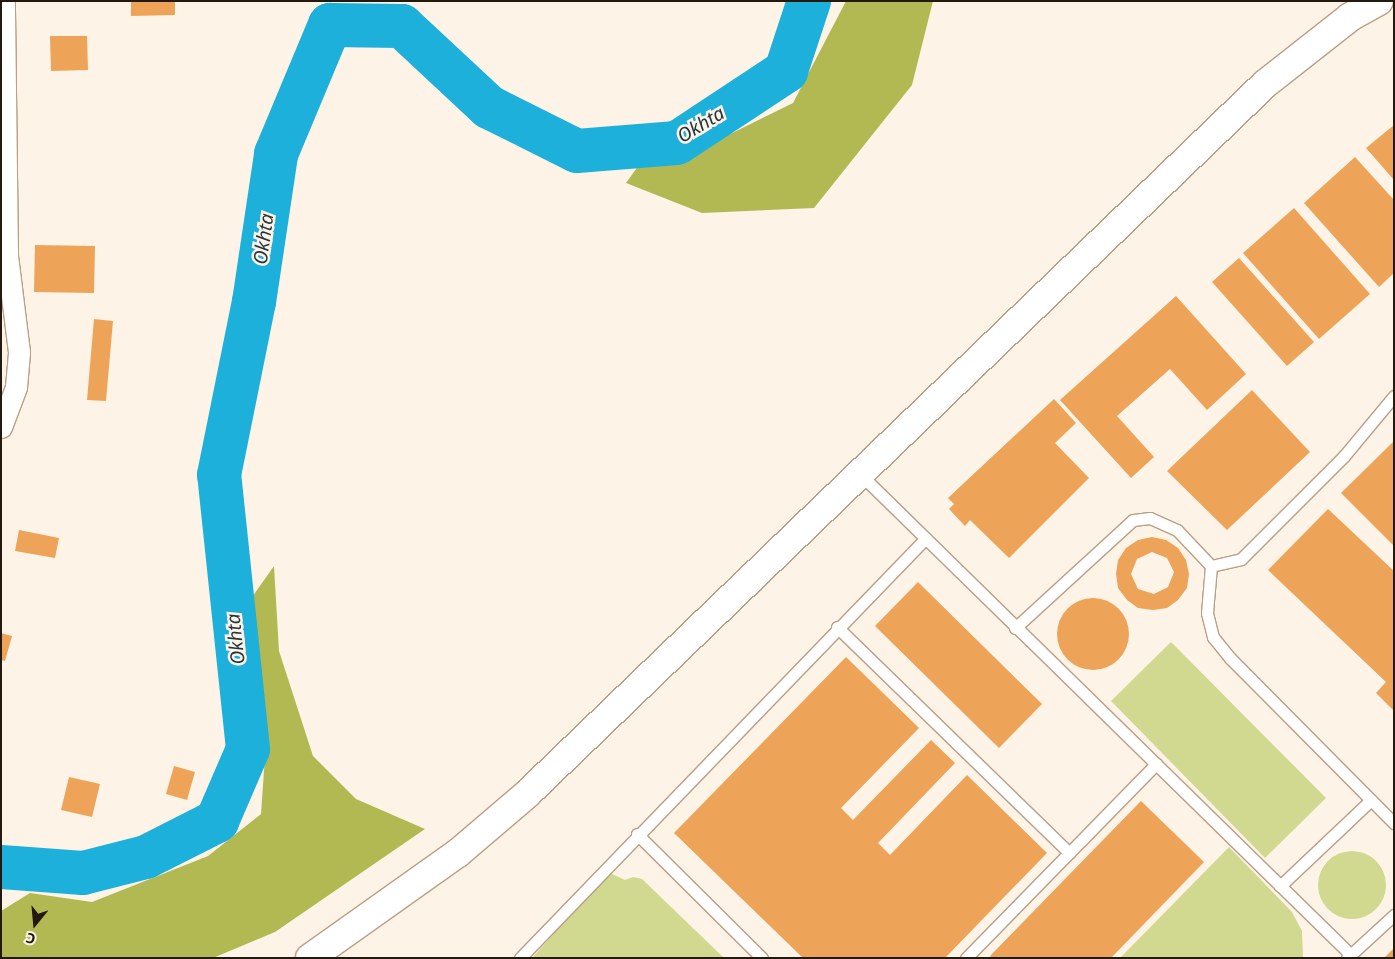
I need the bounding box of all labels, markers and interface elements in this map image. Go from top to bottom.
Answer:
water label: Okhta [673,102,729,148]
water label: Okhta [249,212,279,266]
water label: Okhta [222,612,250,666]
north arrow [10,899,60,949]
text: С [23,928,38,949]

